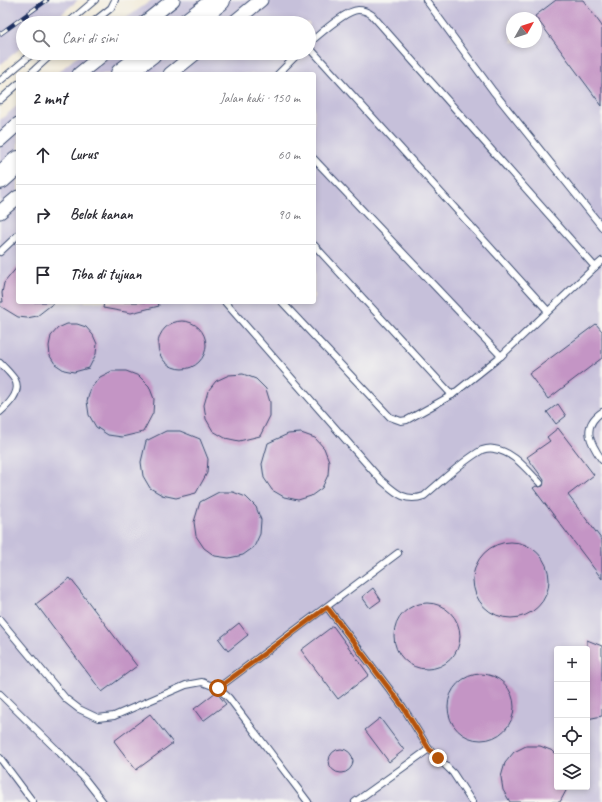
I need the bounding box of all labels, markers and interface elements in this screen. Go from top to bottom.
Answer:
north arrow [506,12,542,48]
search box [16,16,316,60]
icon: search [30,27,52,49]
text: Cari di sini [62,29,117,48]
text: 2 mnt [32,88,67,109]
text: Jalan kaki · 150 m [220,90,300,106]
icon: ahead [32,144,54,166]
text: Lurus [70,145,98,164]
text: 60 m [278,147,300,163]
icon: right [32,204,54,226]
text: Belok kanan [70,205,133,224]
text: 90 m [278,207,300,223]
icon: arrive [32,264,54,286]
text: Tiba di tujuan [70,265,141,284]
map controls [554,646,590,790]
button: + [554,646,590,682]
route start [209,679,227,697]
button: − [554,682,590,718]
button: locate [554,718,590,754]
route end [429,749,447,767]
button: layers [554,754,590,790]

